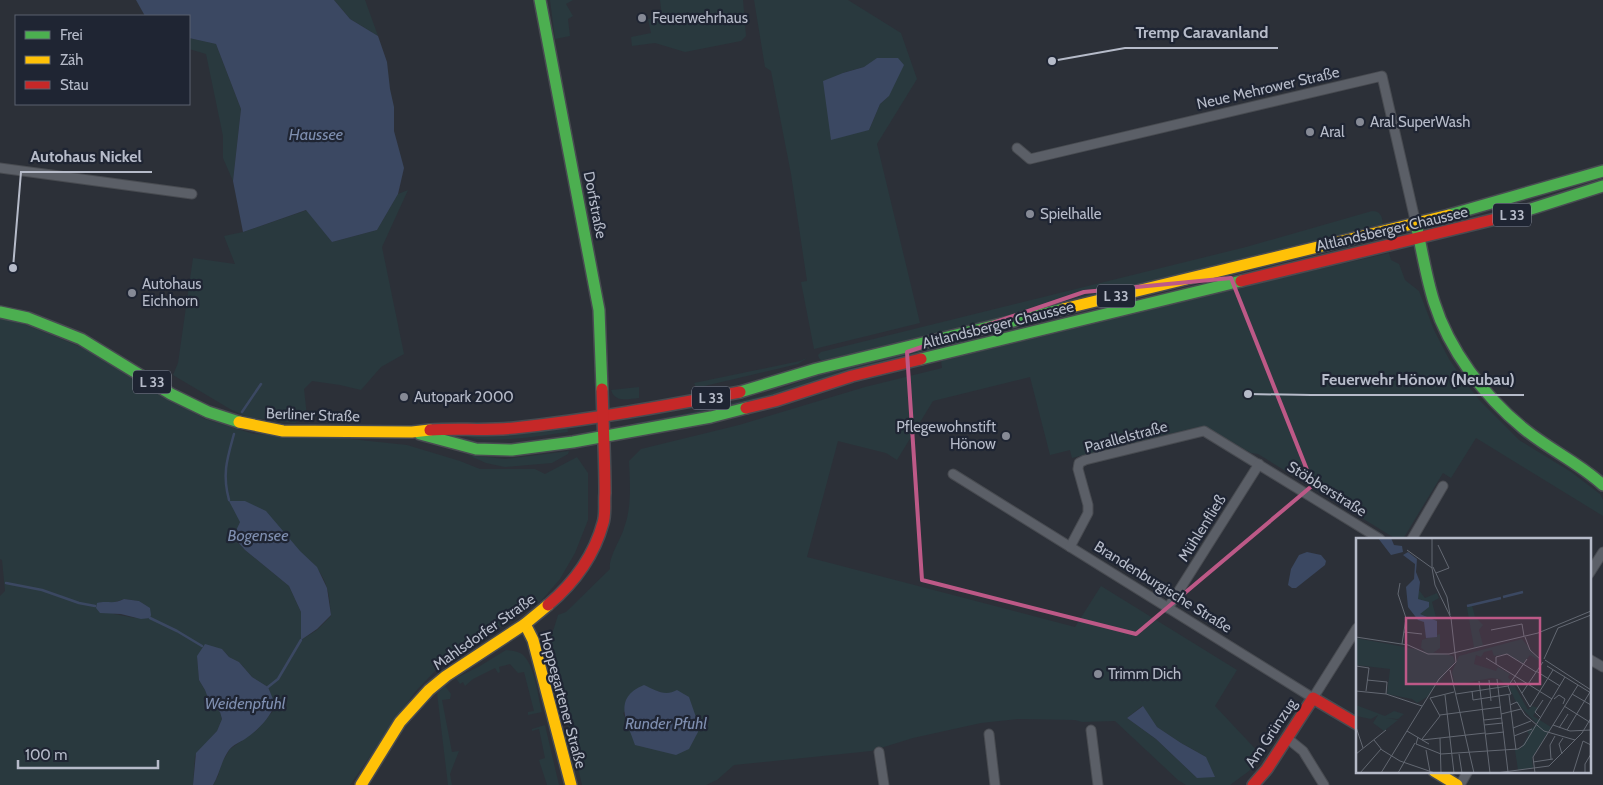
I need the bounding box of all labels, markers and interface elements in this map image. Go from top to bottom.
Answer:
place label: Feuerwehrhaus [652,9,748,27]
marker: Feuerwehrhaus [636,12,648,24]
legend [15,15,190,105]
callout: Tremp Caravanland [1125,17,1278,48]
text: Tremp Caravanland [1136,23,1268,42]
text: Frei [60,26,83,44]
text: Zäh [60,51,83,69]
street label: Neue Mehrower Straße [1195,63,1341,113]
text: Stau [60,76,89,94]
place label: Aral SuperWash [1370,113,1470,131]
marker: Aral SuperWash [1354,116,1366,128]
place label: Aral [1320,123,1345,141]
water label: Haussee [289,125,343,144]
marker: Aral [1304,126,1316,138]
callout: Autohaus Nickel [21,141,152,172]
text: Autohaus Nickel [30,147,142,166]
street label: Dorfstraße [580,170,610,240]
street label: Altlandsberger Chaussee [1314,203,1470,255]
road number: L 33 [1493,204,1531,226]
place label: Spielhalle [1040,205,1102,223]
marker: Spielhalle [1024,208,1036,220]
place label: Autohaus Eichhorn [142,275,202,310]
road number: L 33 [1097,284,1135,308]
marker: Autohaus Eichhorn [126,287,138,299]
street label: Altlandsberger Chaussee [920,297,1076,353]
callout: Feuerwehr Hönow (Neubau) [1311,364,1524,395]
text: Feuerwehr Hönow (Neubau) [1321,370,1515,389]
road number: L 33 [133,371,171,394]
road number: L 33 [692,386,730,409]
place label: Autopark 2000 [414,388,514,406]
marker: Autopark 2000 [398,391,410,403]
street label: Berliner Straße [266,404,361,426]
street label: Parallelstraße [1083,417,1170,457]
place label: Pflegewohnstift Hönow [896,418,996,453]
marker: Pflegewohnstift Hönow [1000,430,1012,442]
street label: Stöbberstraße [1284,457,1370,521]
street label: Mühlenfließ [1174,491,1230,565]
water label: Bogensee [227,526,289,545]
street label: Brandenburgische Straße [1091,537,1236,637]
inset map [1356,538,1590,772]
street label: Mahlsdorfer Straße [429,590,539,674]
street label: Hoppegartener Straße [536,630,590,771]
place label: Trimm Dich [1108,665,1181,683]
marker: Trimm Dich [1092,668,1104,680]
water label: Weidenpfuhl [204,694,286,713]
street label: Am Grünzug [1241,695,1301,771]
water label: Runder Pfuhl [625,714,707,733]
scale bar [18,738,158,770]
text: 100 m [25,746,67,764]

